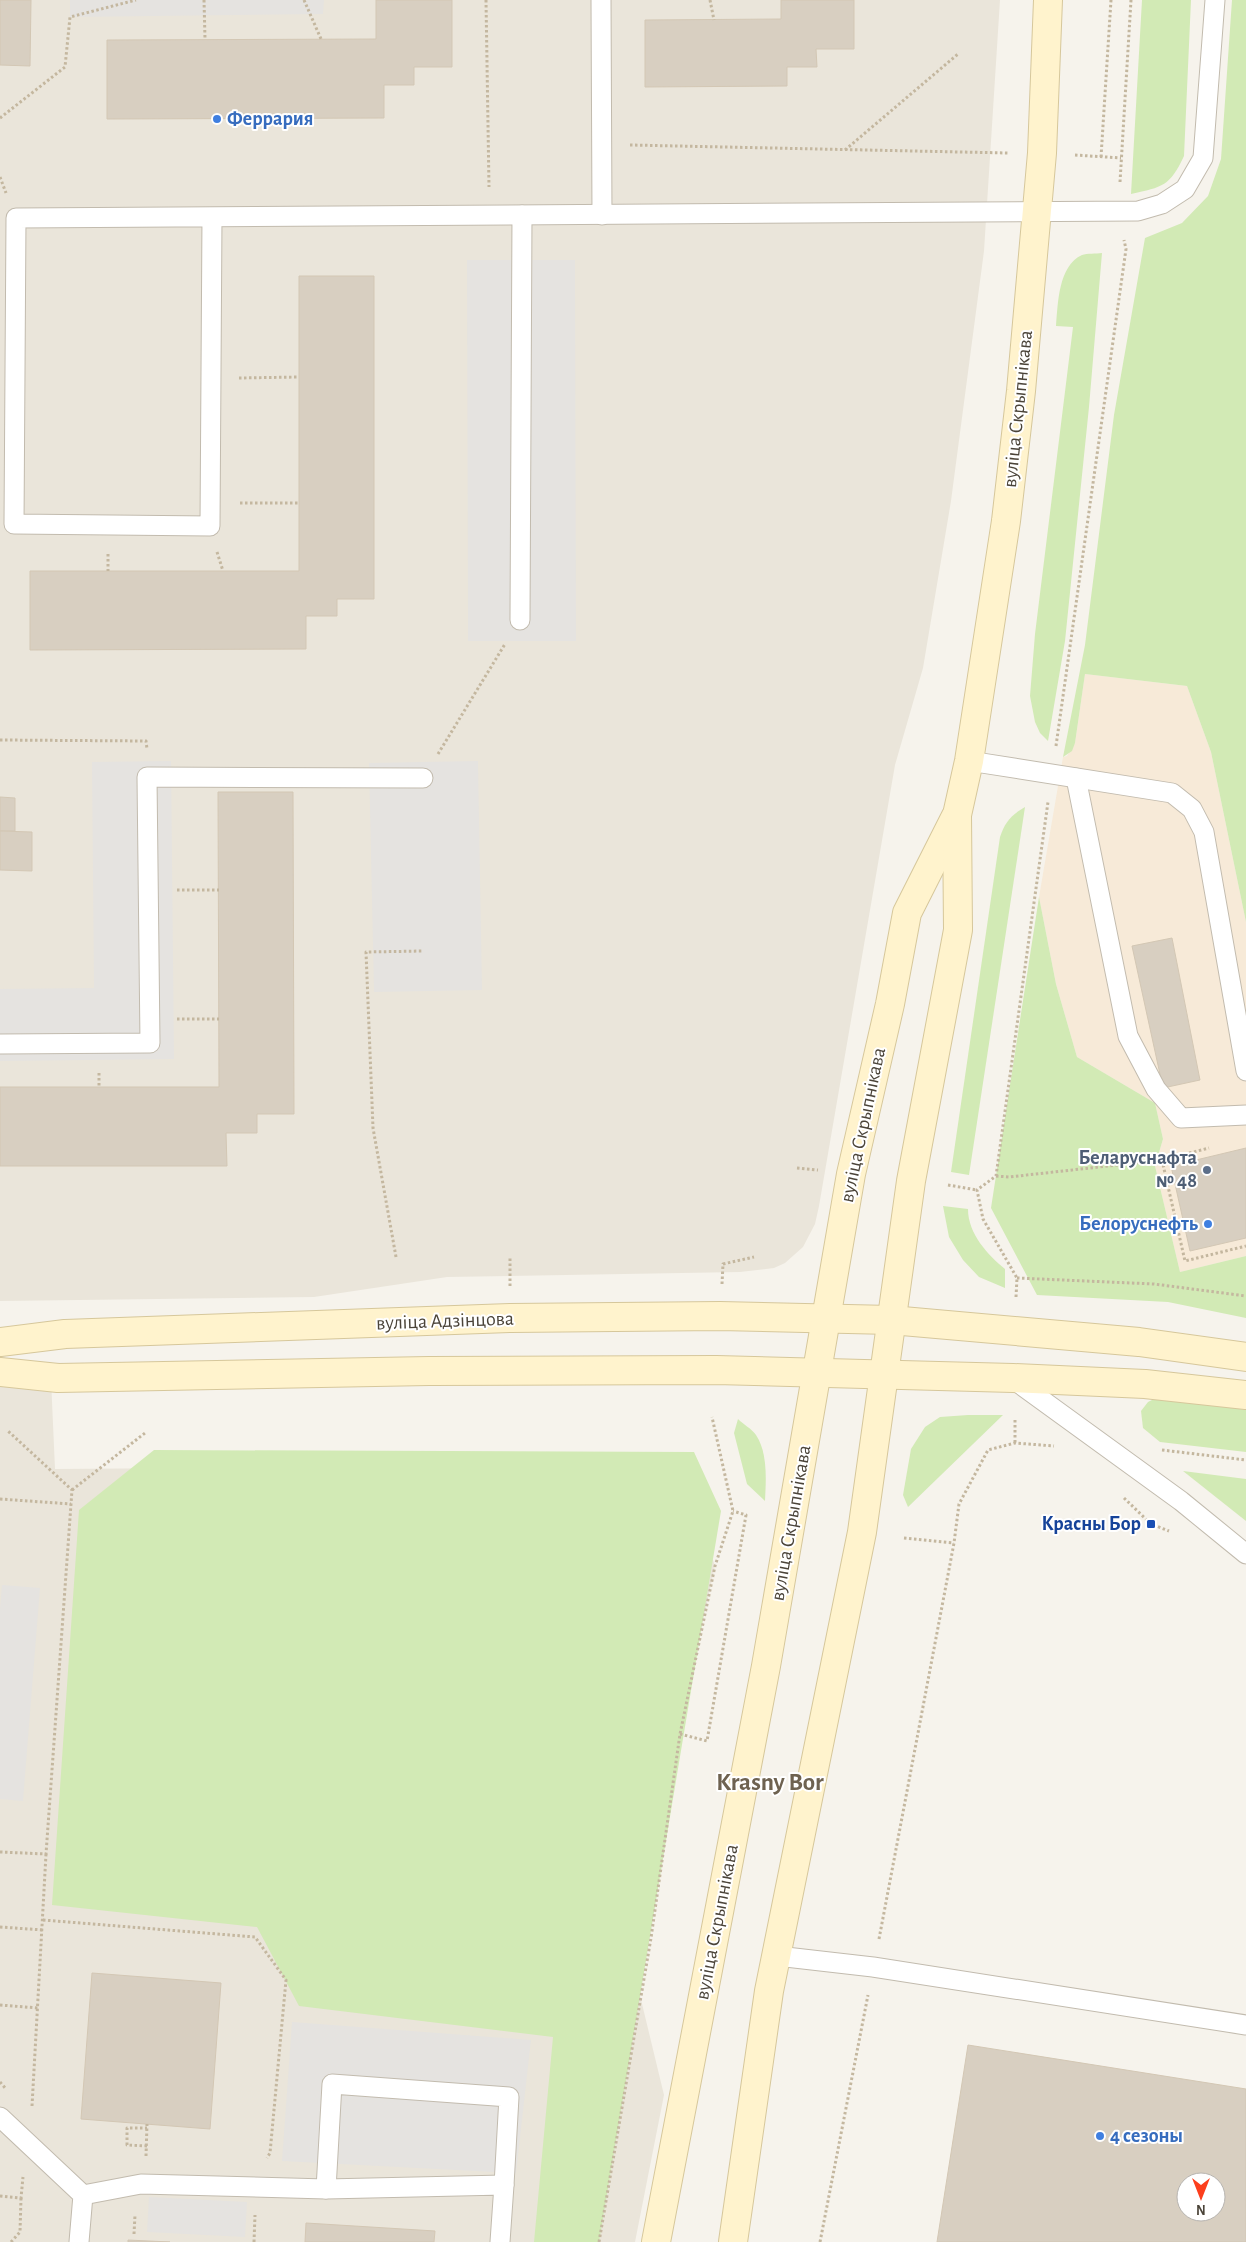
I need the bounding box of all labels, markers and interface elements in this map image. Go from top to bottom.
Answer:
place label: Феррария [227,109,313,129]
marker: Феррария [211,113,223,125]
street label: вуліца Скрыпнікава [1000,329,1036,489]
street label: вуліца Скрыпнікава [837,1046,889,1204]
place label: Беларуснафта № 48 [1078,1148,1198,1191]
marker: Беларуснафта № 48 [1201,1164,1213,1176]
place label: Белоруснефть [1079,1214,1199,1234]
marker: Белоруснефть [1202,1218,1214,1230]
street label: вуліца Адзінцова [376,1309,514,1333]
street label: вуліца Скрыпнікава [767,1443,815,1603]
place label: Красны Бор [1041,1514,1141,1534]
marker: Красны Бор [1145,1518,1157,1530]
district label: Krasny Bor [716,1770,824,1795]
street label: вуліца Скрыпнікава [692,1843,742,2001]
place label: 4 сезоны [1110,2126,1183,2146]
marker: 4 сезоны [1094,2130,1106,2142]
north arrow [1176,2172,1226,2222]
text: N [1196,2202,1206,2216]

